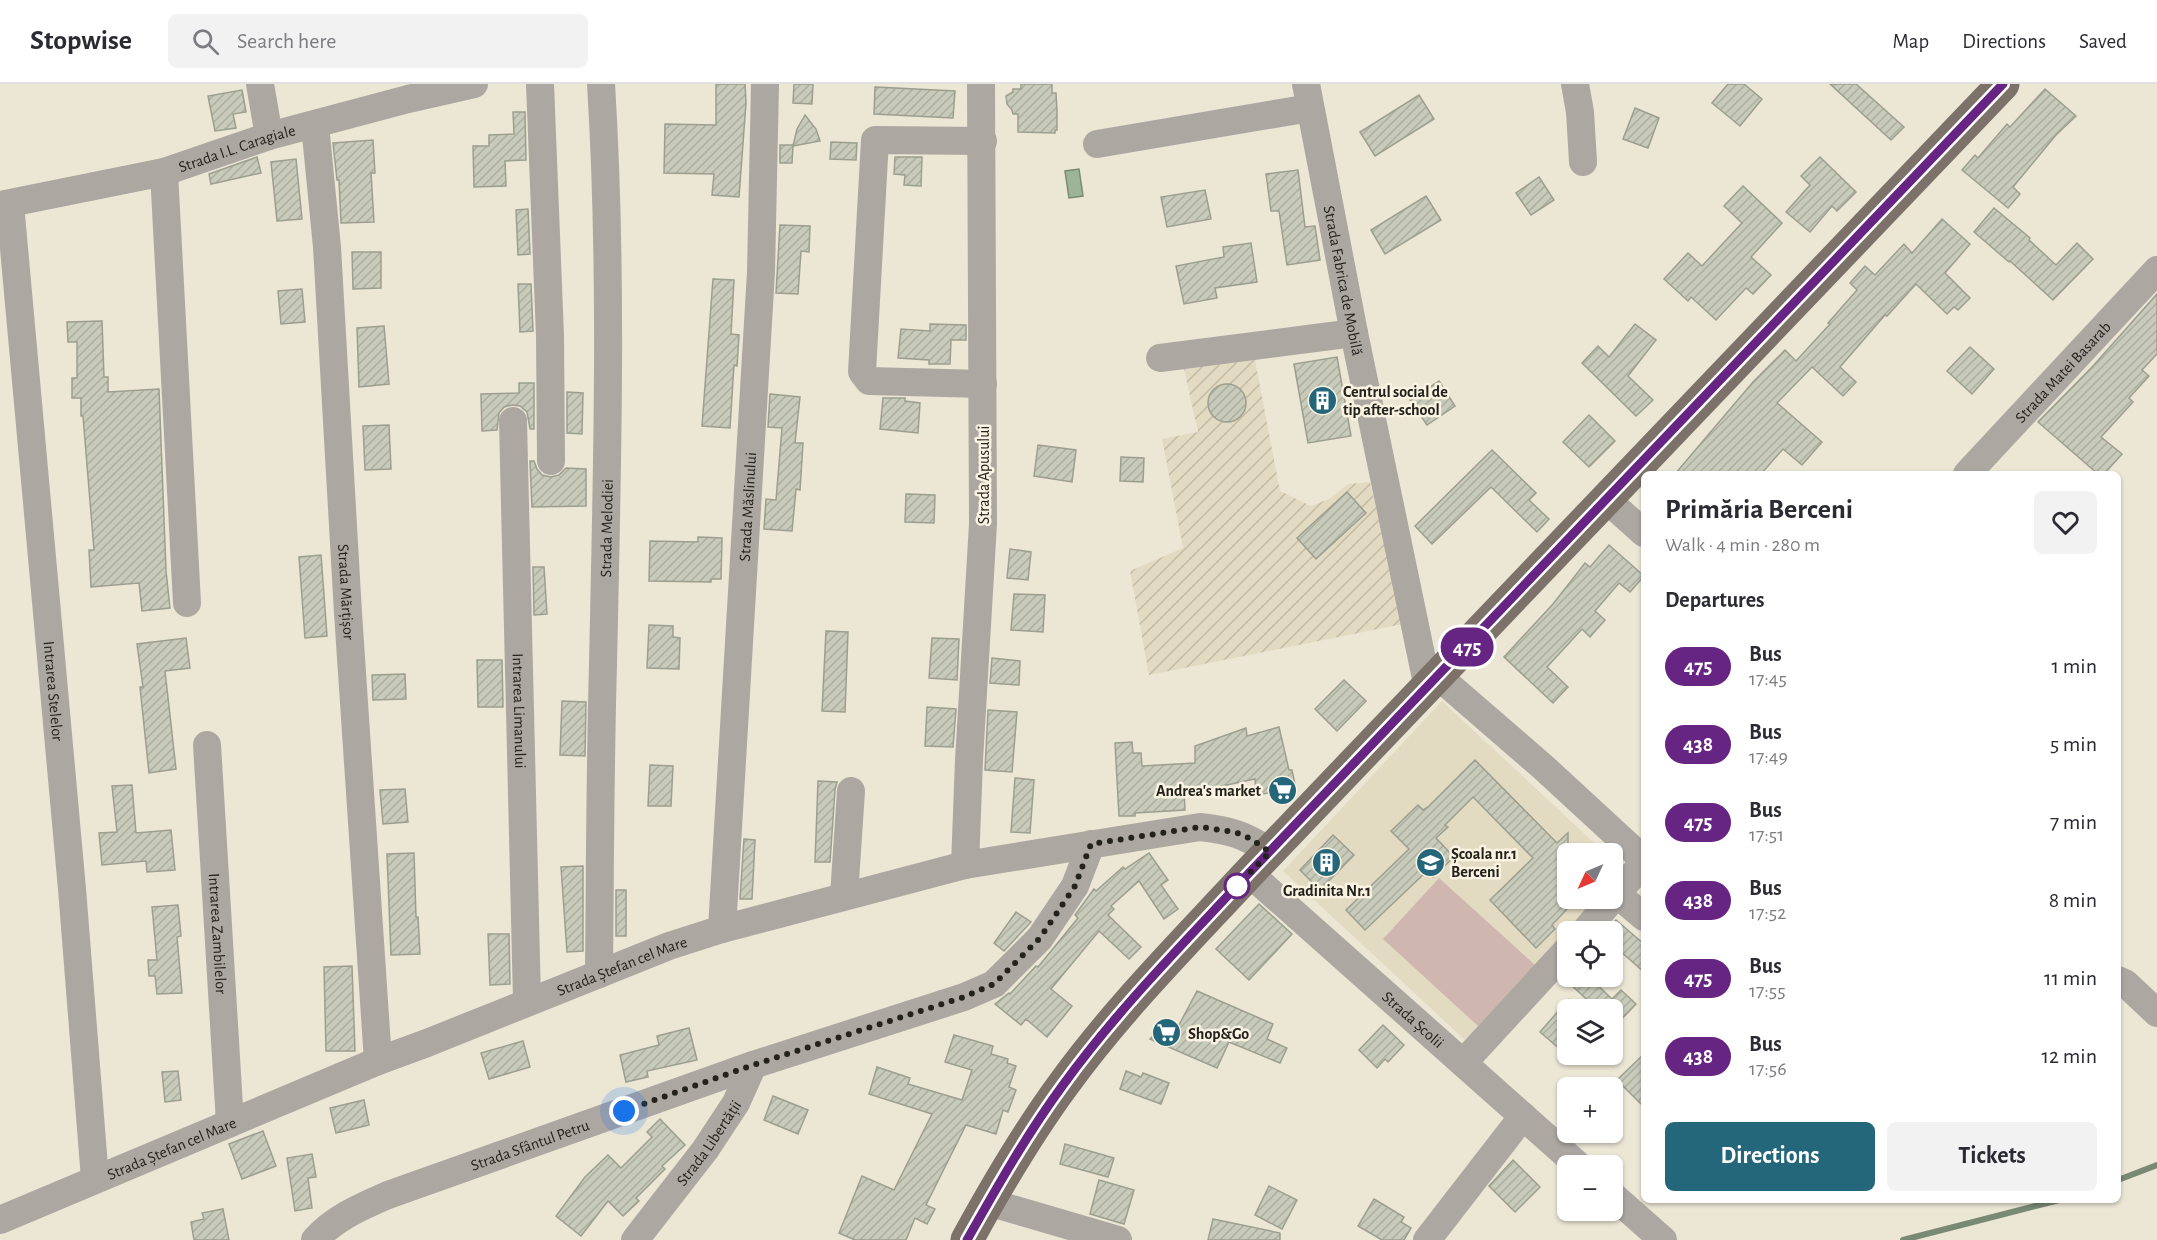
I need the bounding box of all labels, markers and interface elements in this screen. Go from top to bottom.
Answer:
search box [168,14,588,68]
icon: search [189,25,222,58]
text: Stopwise [30,27,132,55]
text: Search here [237,30,337,52]
text: Map [1893,31,1929,52]
text: Directions [1962,31,2046,52]
text: Saved [2079,31,2127,52]
street label: Strada I.L. Caragiale [176,122,297,175]
street label: Strada Fabrica de Mobilă [1321,204,1365,357]
street label: Strada Matei Basarab [2012,319,2114,426]
building icon: Centrul social de tip after-school [1306,384,1338,416]
place label: Centrul social de tip after-school [1343,384,1448,418]
street label: Strada Apusului [976,426,992,524]
street label: Strada Măslinului [737,452,759,562]
street label: Strada Melodiei [598,479,616,577]
button: heart [2034,491,2097,554]
text: Primăria Berceni [1665,496,1853,524]
text: Walk · 4 min · 280 m [1665,535,1820,555]
street label: Strada Mărțișor [335,543,357,641]
text: Departures [1665,589,1765,611]
line badge: 475 [1432,628,1502,666]
text: 475 [1453,637,1481,658]
street label: Intrarea Stelelor [41,640,66,743]
text: Bus [1749,643,1782,665]
street label: Intrarea Limanului [510,653,528,769]
text: 1 min [2052,655,2097,677]
text: 475 [1684,656,1712,677]
text: 17:45 [1749,669,1787,689]
text: Bus [1749,721,1782,743]
text: 5 min [2050,733,2097,755]
text: 438 [1683,734,1713,755]
text: 17:49 [1749,747,1788,767]
supermarket icon: Andrea's market [1266,774,1298,806]
place label: Andrea's market [1156,783,1262,799]
text: Bus [1749,799,1782,821]
text: 7 min [2050,811,2097,833]
text: 475 [1684,812,1712,833]
text: 17:51 [1749,825,1784,845]
north arrow [1557,843,1623,909]
map controls [1557,843,1623,1221]
building icon: Gradinita Nr.1 [1311,846,1343,878]
school or university icon: Școala nr.1 Berceni [1414,846,1446,878]
place label: Școala nr.1 Berceni [1451,846,1517,880]
street label: Intrarea Zambilelor [206,873,229,995]
unlabelled marker [1224,873,1250,899]
text: Bus [1749,877,1782,899]
place label: Gradinita Nr.1 [1283,883,1371,899]
text: 8 min [2049,889,2097,911]
text: 438 [1683,890,1713,911]
text: 17:52 [1749,903,1786,923]
button: locate [1557,921,1623,987]
street label: Strada Ștefan cel Mare [555,934,689,999]
text: Bus [1749,955,1782,977]
text: 11 min [2044,967,2097,989]
text: 475 [1684,968,1712,989]
text: 17:55 [1749,981,1786,1001]
street label: Strada Școlii [1379,988,1447,1051]
button: layers [1557,999,1623,1065]
supermarket icon: Shop&Go [1151,1017,1183,1049]
place label: Shop&Go [1188,1026,1249,1042]
text: Bus [1749,1033,1782,1055]
text: 12 min [2042,1045,2097,1067]
text: 438 [1683,1046,1713,1067]
text: 17:56 [1749,1059,1787,1079]
button: + [1557,1077,1623,1143]
your location [609,1096,639,1126]
street label: Strada Libertății [674,1098,744,1189]
street label: Strada Ștefan cel Mare [105,1115,239,1183]
street label: Strada Sfântul Petru [469,1117,591,1174]
button: Directions [1665,1122,1875,1191]
button: Tickets [1887,1122,2097,1191]
button: − [1557,1155,1623,1221]

